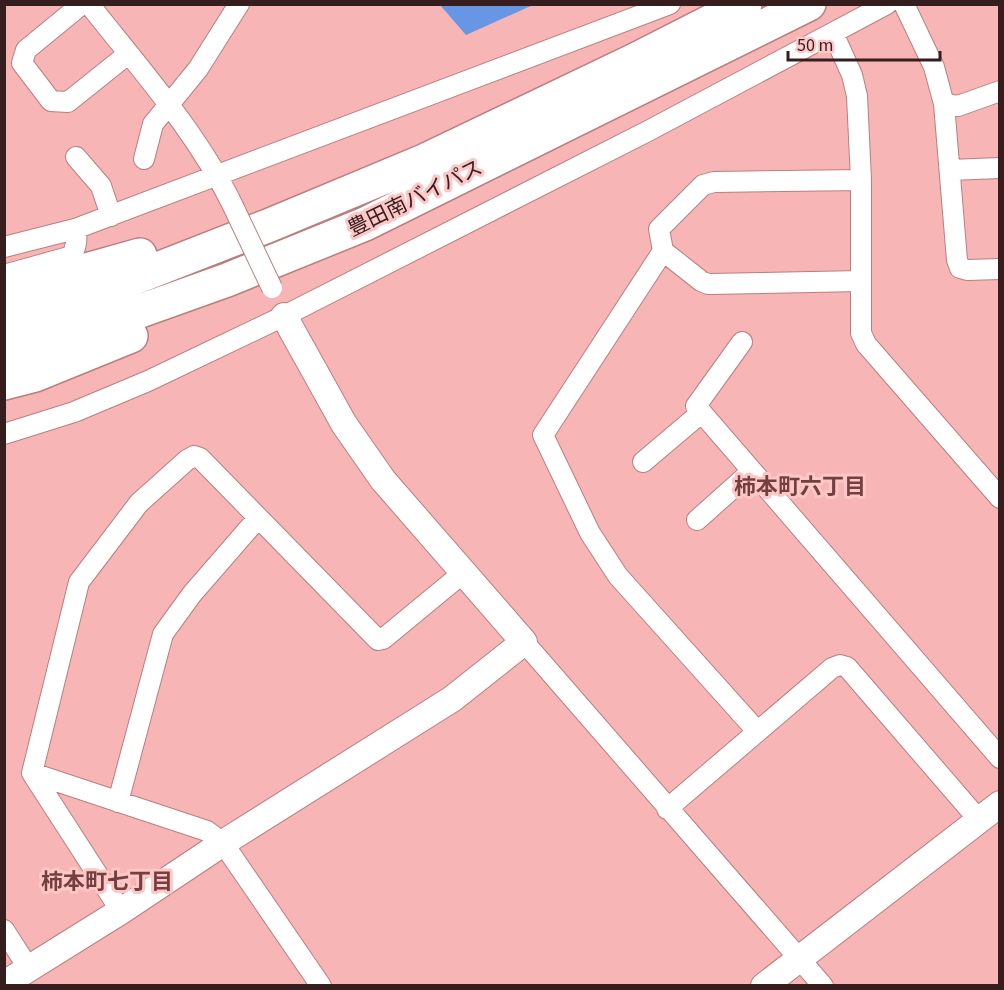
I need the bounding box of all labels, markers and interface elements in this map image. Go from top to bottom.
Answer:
scale bar [788,24,940,62]
text: 50 m [797,33,833,58]
street label: 豊田南バイパス [343,152,487,244]
district label: 柿本町六丁目 [734,471,866,503]
district label: 柿本町七丁目 [41,866,173,898]

